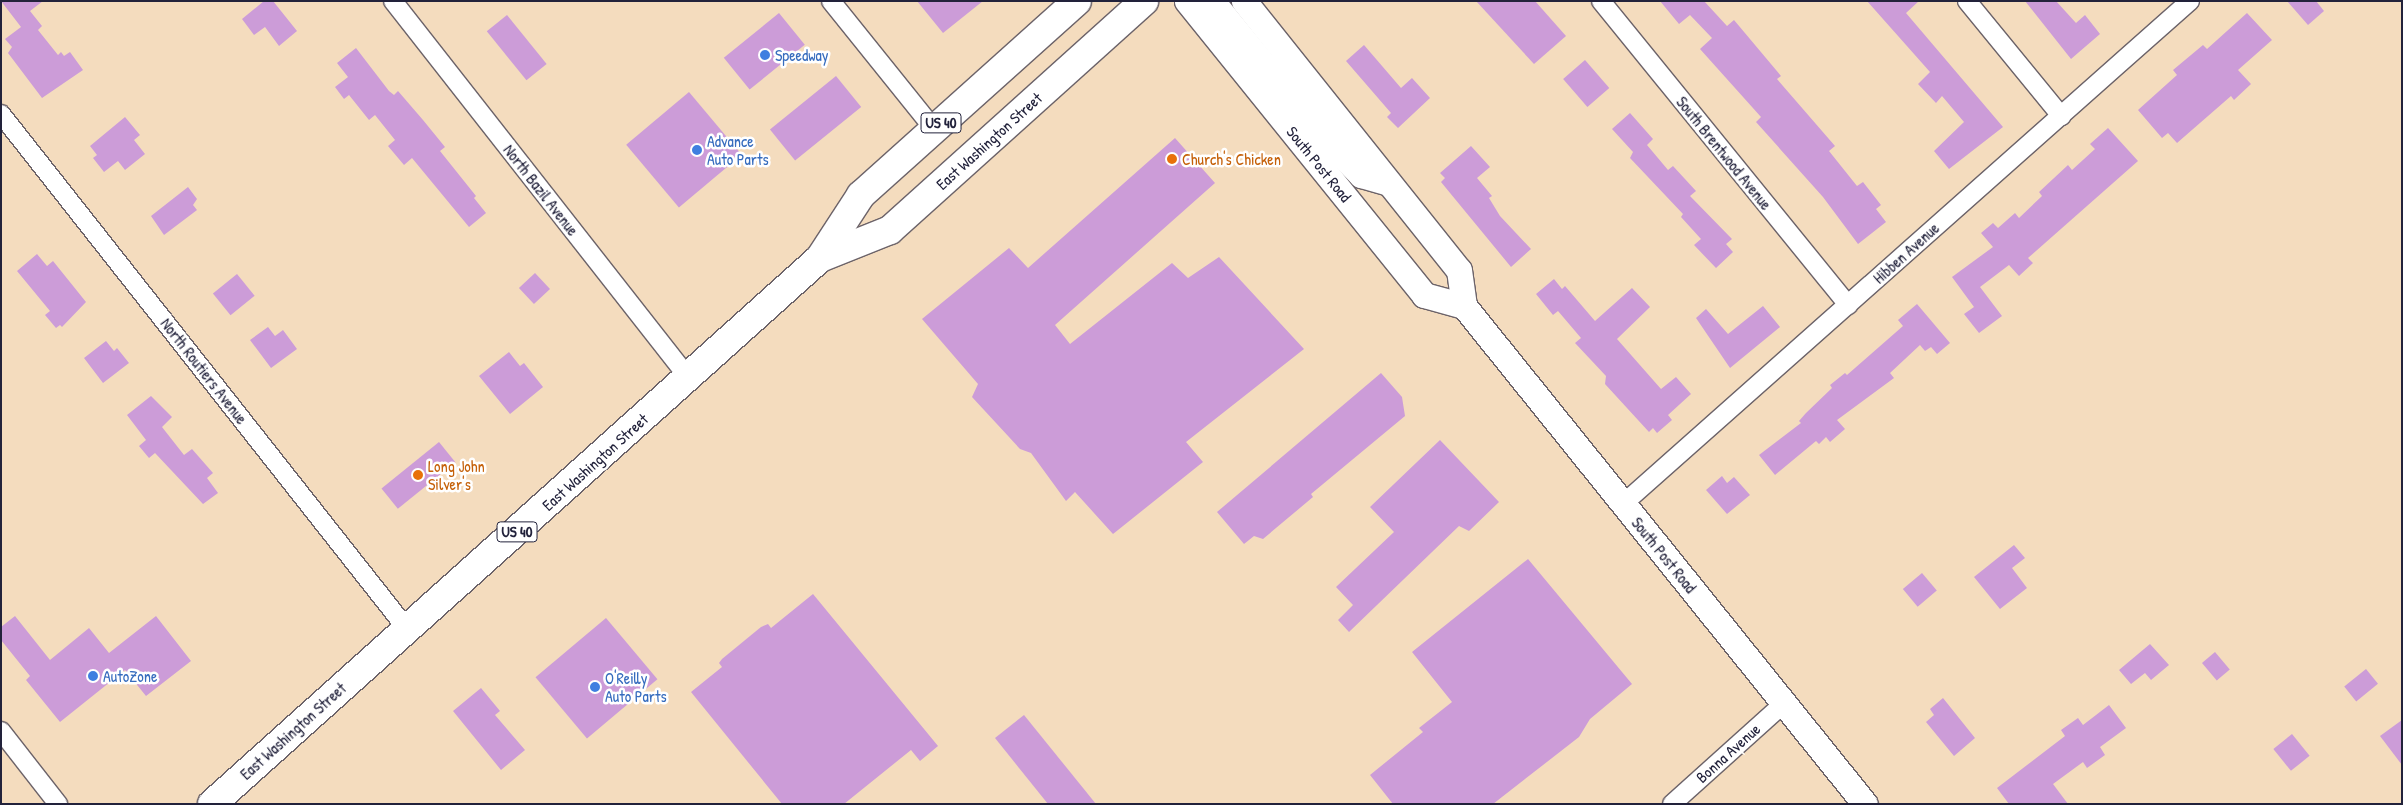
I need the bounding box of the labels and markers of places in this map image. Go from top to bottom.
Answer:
place label: Speedway [775,45,829,65]
marker: Speedway [759,49,771,61]
place label: Advance Auto Parts [707,131,769,169]
marker: Advance Auto Parts [691,144,703,156]
place label: Church's Chicken [1182,149,1281,169]
marker: Church's Chicken [1166,153,1178,165]
place label: Long John Silver's [428,456,485,494]
marker: Long John Silver's [412,469,424,481]
place label: AutoZone [103,666,157,686]
place label: O'Reilly Auto Parts [605,668,667,706]
marker: AutoZone [87,670,99,682]
marker: O'Reilly Auto Parts [589,681,601,693]

